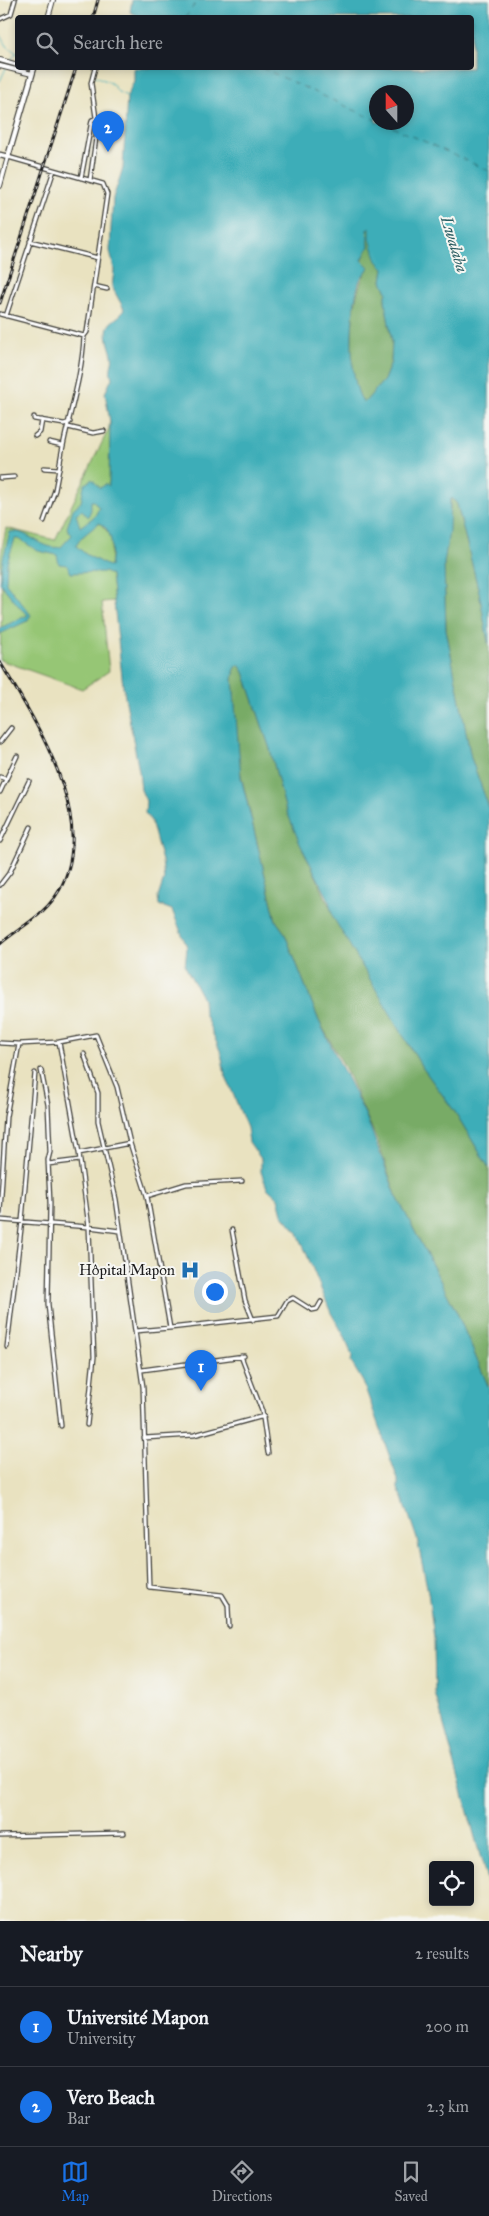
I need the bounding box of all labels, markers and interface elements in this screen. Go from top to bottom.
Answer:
search box [15,15,474,70]
icon: search [33,29,61,57]
text: Search here [73,31,163,54]
north arrow [369,85,414,130]
pin: 2 [92,111,124,152]
water label: Lwalaba [437,213,472,275]
hospital icon: Hôpital Mapon [179,1259,201,1281]
place label: Hôpital Mapon [79,1261,175,1279]
your location [202,1279,228,1305]
pin: 1 [185,1350,217,1391]
map controls [429,1861,474,1906]
button: locate [429,1861,474,1906]
text: Nearby [20,1941,83,1967]
text: 2 results [415,1944,469,1963]
text: Université Mapon [67,2006,209,2029]
text: 1 [33,2017,39,2036]
text: 200 m [426,2017,469,2036]
text: University [67,2029,136,2048]
text: Vero Beach [67,2086,155,2109]
text: 2 [32,2097,40,2116]
text: 2.3 km [427,2097,469,2116]
text: Bar [67,2109,90,2128]
tab: Map [61,2158,89,2205]
tab: Directions [212,2158,272,2205]
tab: Saved [395,2158,428,2205]

